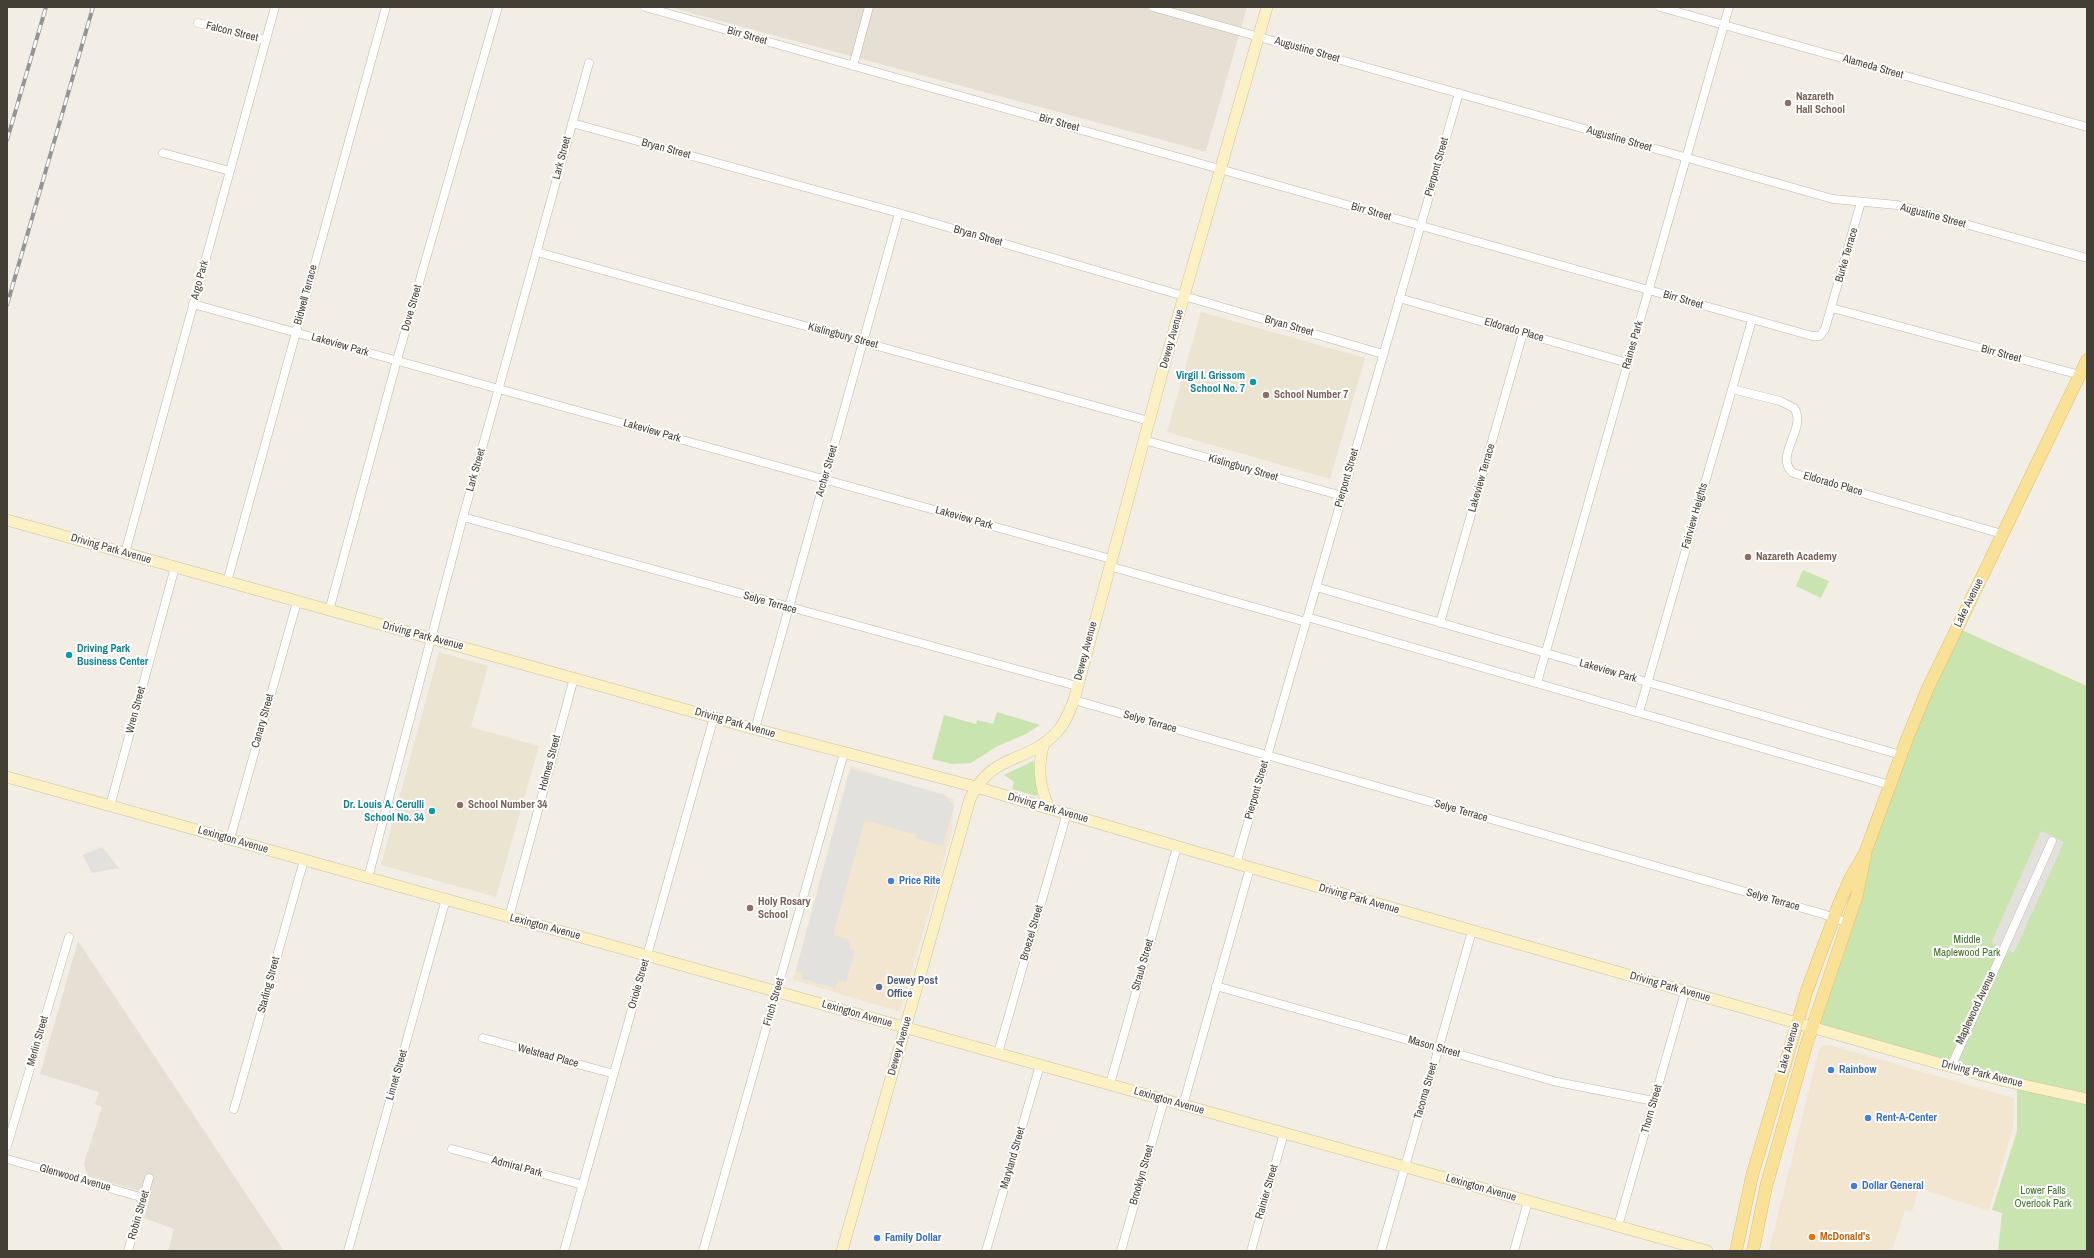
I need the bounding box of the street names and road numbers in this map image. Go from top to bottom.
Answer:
street label: Falcon Street [205,19,259,45]
street label: Birr Street [725,24,769,48]
street label: Augustine Street [1273,34,1341,66]
street label: Alameda Street [1841,52,1905,82]
street label: Birr Street [1037,111,1081,135]
street label: Augustine Street [1585,123,1653,155]
street label: Lark Street [550,135,574,181]
street label: Bryan Street [640,136,692,162]
street label: Pierpont Street [1422,136,1452,198]
street label: Birr Street [1349,200,1393,224]
street label: Augustine Street [1899,201,1967,231]
street label: Bryan Street [952,223,1004,249]
street label: Burke Terrace [1833,226,1861,284]
street label: Argo Park [188,259,212,301]
street label: Bidwell Terrace [292,264,320,326]
street label: Dove Street [399,283,425,333]
street label: Birr Street [1661,288,1705,312]
street label: Dewey Avenue [1157,308,1187,370]
street label: Bryan Street [1263,313,1315,339]
street label: Eldorado Place [1483,315,1545,345]
street label: Raines Park [1620,319,1646,371]
street label: Kislingbury Street [807,320,879,352]
street label: Lakeview Park [310,331,370,359]
street label: Birr Street [1979,342,2023,366]
street label: Lakeview Park [622,417,682,445]
street label: Lakeview Terrace [1466,442,1498,514]
street label: Archer Street [813,444,841,498]
street label: Lark Street [464,447,488,493]
street label: Pierpont Street [1332,447,1362,509]
street label: Kislingbury Street [1207,452,1279,484]
street label: Eldorado Place [1802,469,1864,499]
street label: Fairview Heights [1679,482,1711,550]
street label: Lakeview Park [934,504,994,532]
street label: Driving Park Avenue [69,531,153,567]
street label: Lake Avenue [1952,577,1986,629]
street label: Selye Terrace [742,589,798,617]
street label: Driving Park Avenue [381,619,465,653]
street label: Dewey Avenue [1072,620,1100,682]
street label: Lakeview Park [1578,657,1638,685]
street label: Wren Street [123,685,149,735]
street label: Canary Street [249,692,277,750]
street label: Driving Park Avenue [693,705,777,741]
street label: Selye Terrace [1122,708,1178,736]
street label: Holmes Street [536,734,564,792]
street label: Pierpont Street [1242,759,1272,821]
street label: Driving Park Avenue [1006,790,1090,826]
street label: Selye Terrace [1433,797,1489,825]
street label: Lexington Avenue [196,824,270,856]
street label: Driving Park Avenue [1317,881,1401,917]
street label: Selye Terrace [1745,886,1801,914]
street label: Broezel Street [1018,904,1046,962]
street label: Lexington Avenue [508,911,582,943]
street label: Straub Street [1129,938,1157,992]
street label: Starling Street [255,955,283,1015]
street label: Oriole Street [626,958,652,1010]
street label: Driving Park Avenue [1628,969,1712,1005]
street label: Maplewood Avenue [1953,969,1999,1047]
street label: Finch Street [761,977,787,1027]
street label: Lexington Avenue [820,998,894,1030]
street label: Merlin Street [25,1014,51,1068]
street label: Dewey Avenue [885,1015,915,1077]
street label: Lake Avenue [1775,1021,1803,1075]
street label: Mason Street [1406,1033,1462,1061]
street label: Welstead Place [516,1042,580,1070]
street label: Linnet Street [384,1048,410,1102]
street label: Driving Park Avenue [1940,1058,2024,1090]
street label: Tacoma Street [1412,1061,1440,1121]
street label: Thorn Street [1639,1083,1665,1135]
street label: Lexington Avenue [1132,1085,1206,1117]
street label: Maryland Street [998,1126,1028,1190]
street label: Brooklyn Street [1127,1144,1157,1206]
street label: Admiral Park [490,1154,544,1180]
street label: Glenwood Avenue [38,1162,112,1194]
street label: Rainier Street [1253,1163,1281,1221]
street label: Lexington Avenue [1444,1172,1518,1204]
street label: Robin Street [126,1189,152,1241]

